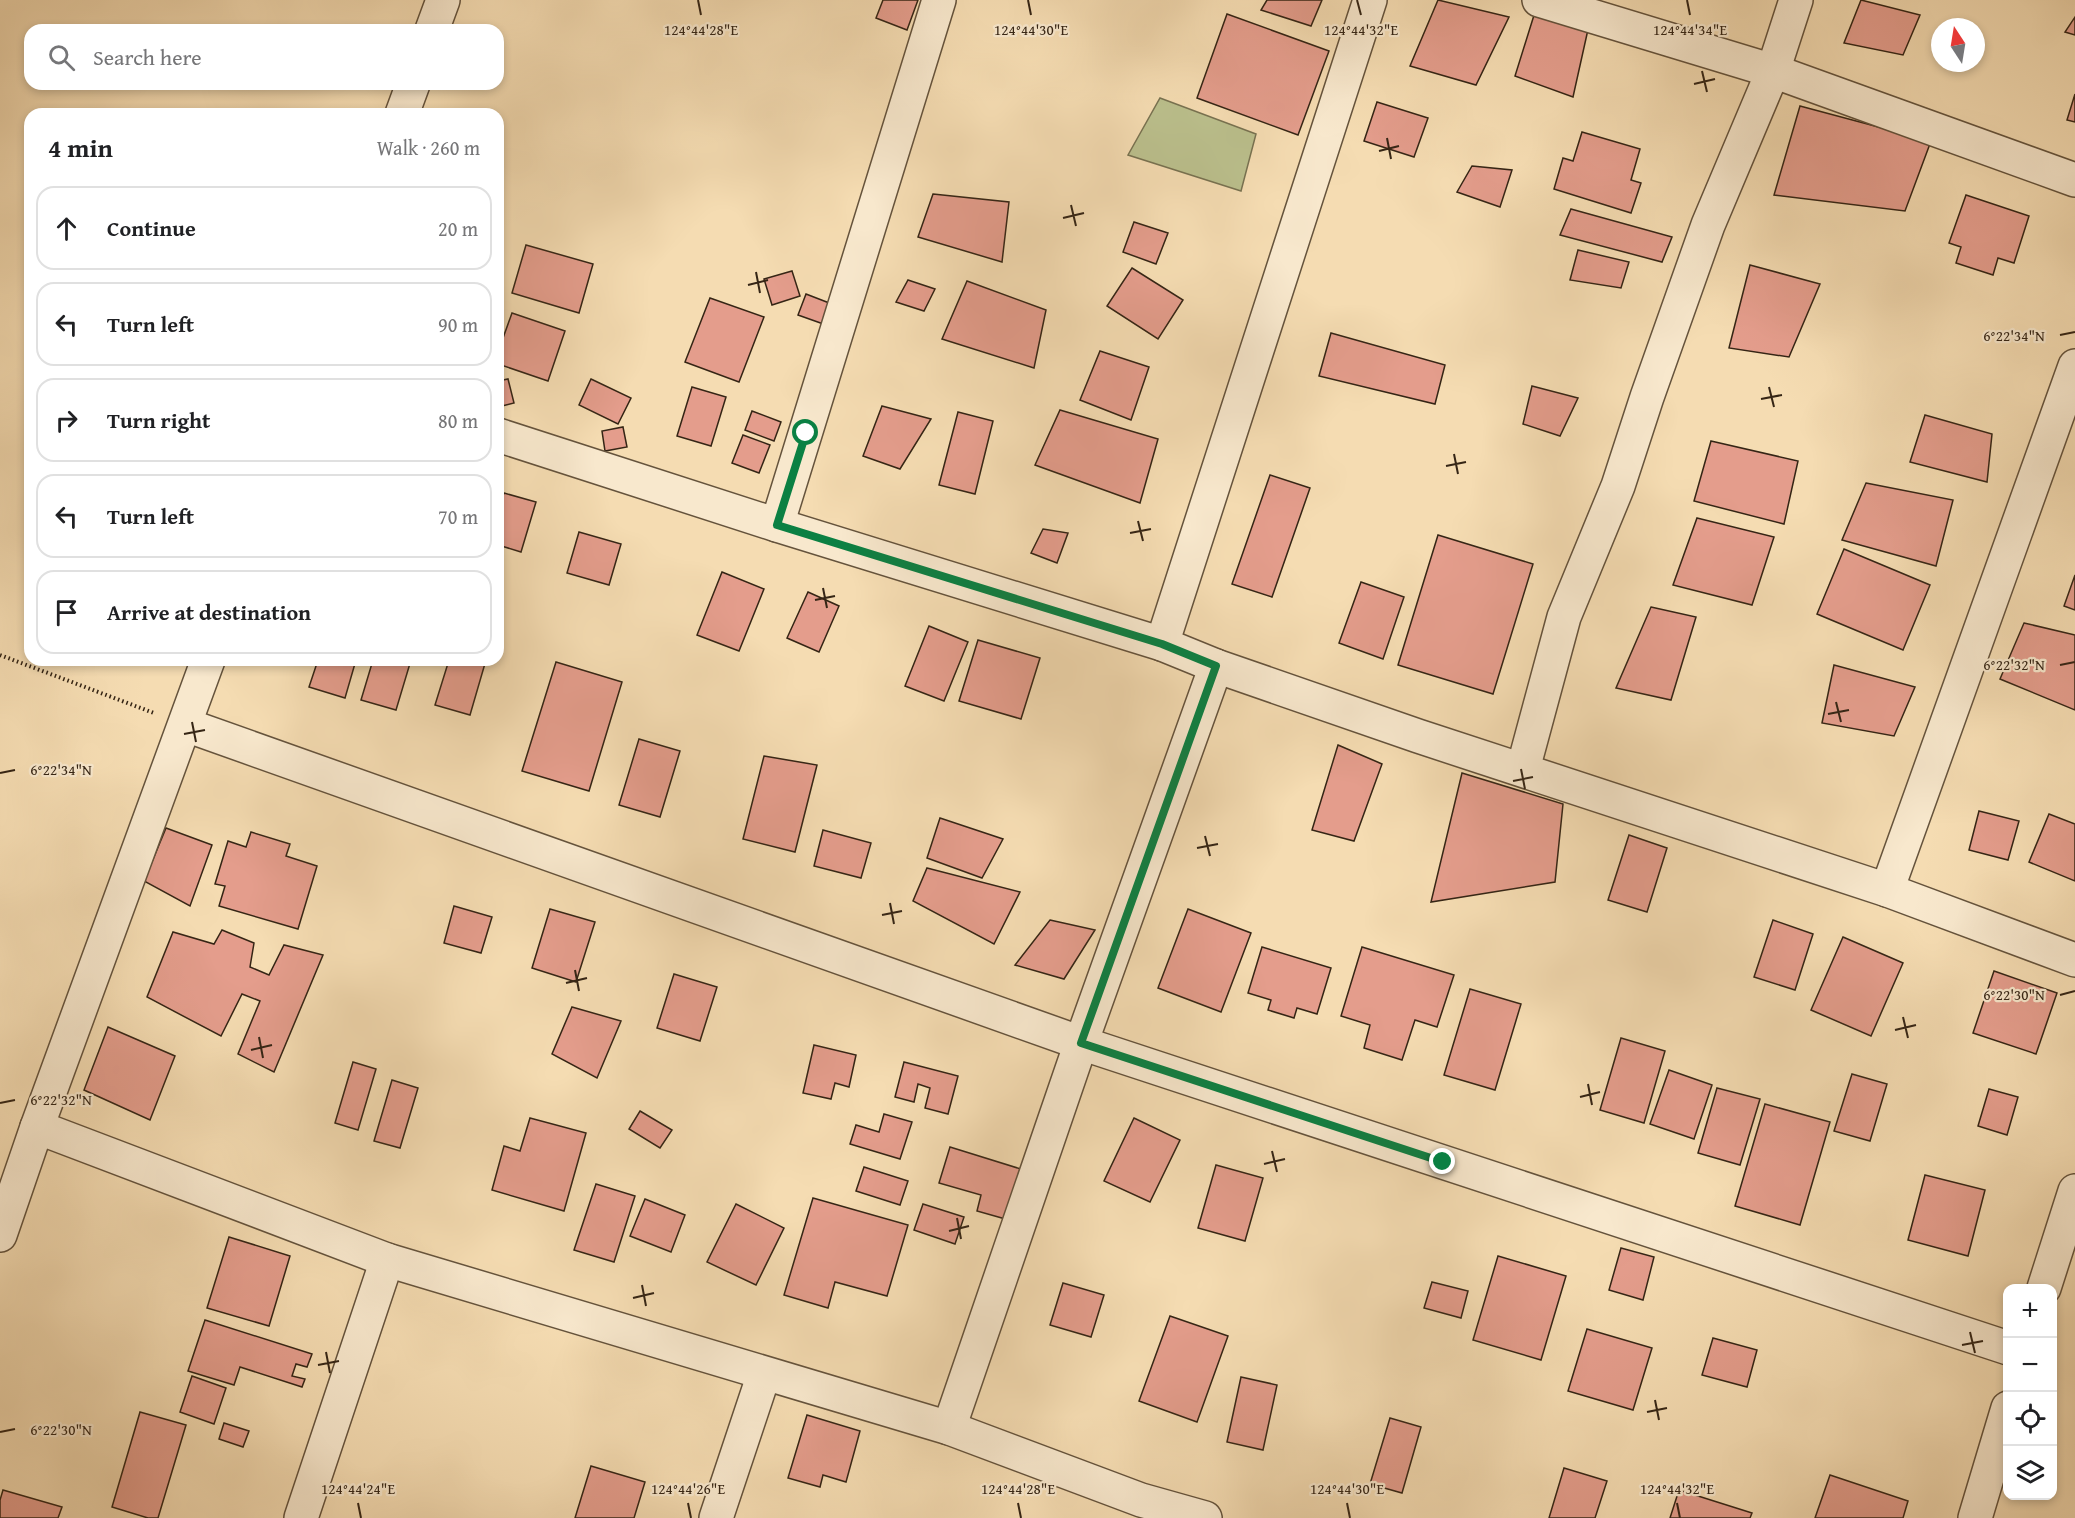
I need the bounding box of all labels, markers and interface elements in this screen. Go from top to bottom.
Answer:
north arrow [1931,18,1985,72]
text: 124°44'28"E [664,19,738,40]
text: 124°44'30"E [994,19,1068,40]
text: 124°44'32"E [1324,19,1398,40]
text: 124°44'34"E [1653,19,1727,40]
search box [24,24,504,90]
icon: search [45,41,78,74]
text: Search here [93,41,202,73]
text: 4 min [48,128,113,167]
text: Walk · 260 m [377,133,480,162]
icon: ahead [50,212,83,245]
text: Continue [107,212,196,244]
text: 20 m [438,214,478,243]
icon: left [50,308,83,341]
text: Turn left [107,308,194,340]
text: 90 m [438,310,478,339]
text: 6°22'34"N [1983,325,2045,346]
icon: right [50,404,83,437]
text: Turn right [107,404,210,436]
text: 80 m [438,406,478,435]
route start [792,419,818,445]
icon: left [50,500,83,533]
text: Turn left [107,500,194,532]
text: 70 m [438,502,478,531]
icon: arrive [50,596,83,629]
text: Arrive at destination [107,596,311,628]
text: 6°22'32"N [1983,654,2045,675]
text: 6°22'34"N [30,759,92,780]
text: 6°22'30"N [1983,984,2045,1005]
text: 6°22'32"N [30,1089,92,1110]
route end [1429,1148,1455,1174]
map controls [2003,1284,2057,1500]
button: + [2003,1284,2057,1338]
button: − [2003,1338,2057,1392]
button: locate [2003,1392,2057,1446]
text: 6°22'30"N [30,1419,92,1440]
button: layers [2003,1446,2057,1500]
text: 124°44'24"E [321,1478,395,1499]
text: 124°44'26"E [651,1478,725,1499]
text: 124°44'28"E [981,1478,1055,1499]
text: 124°44'30"E [1310,1478,1384,1499]
text: 124°44'32"E [1640,1478,1714,1499]

